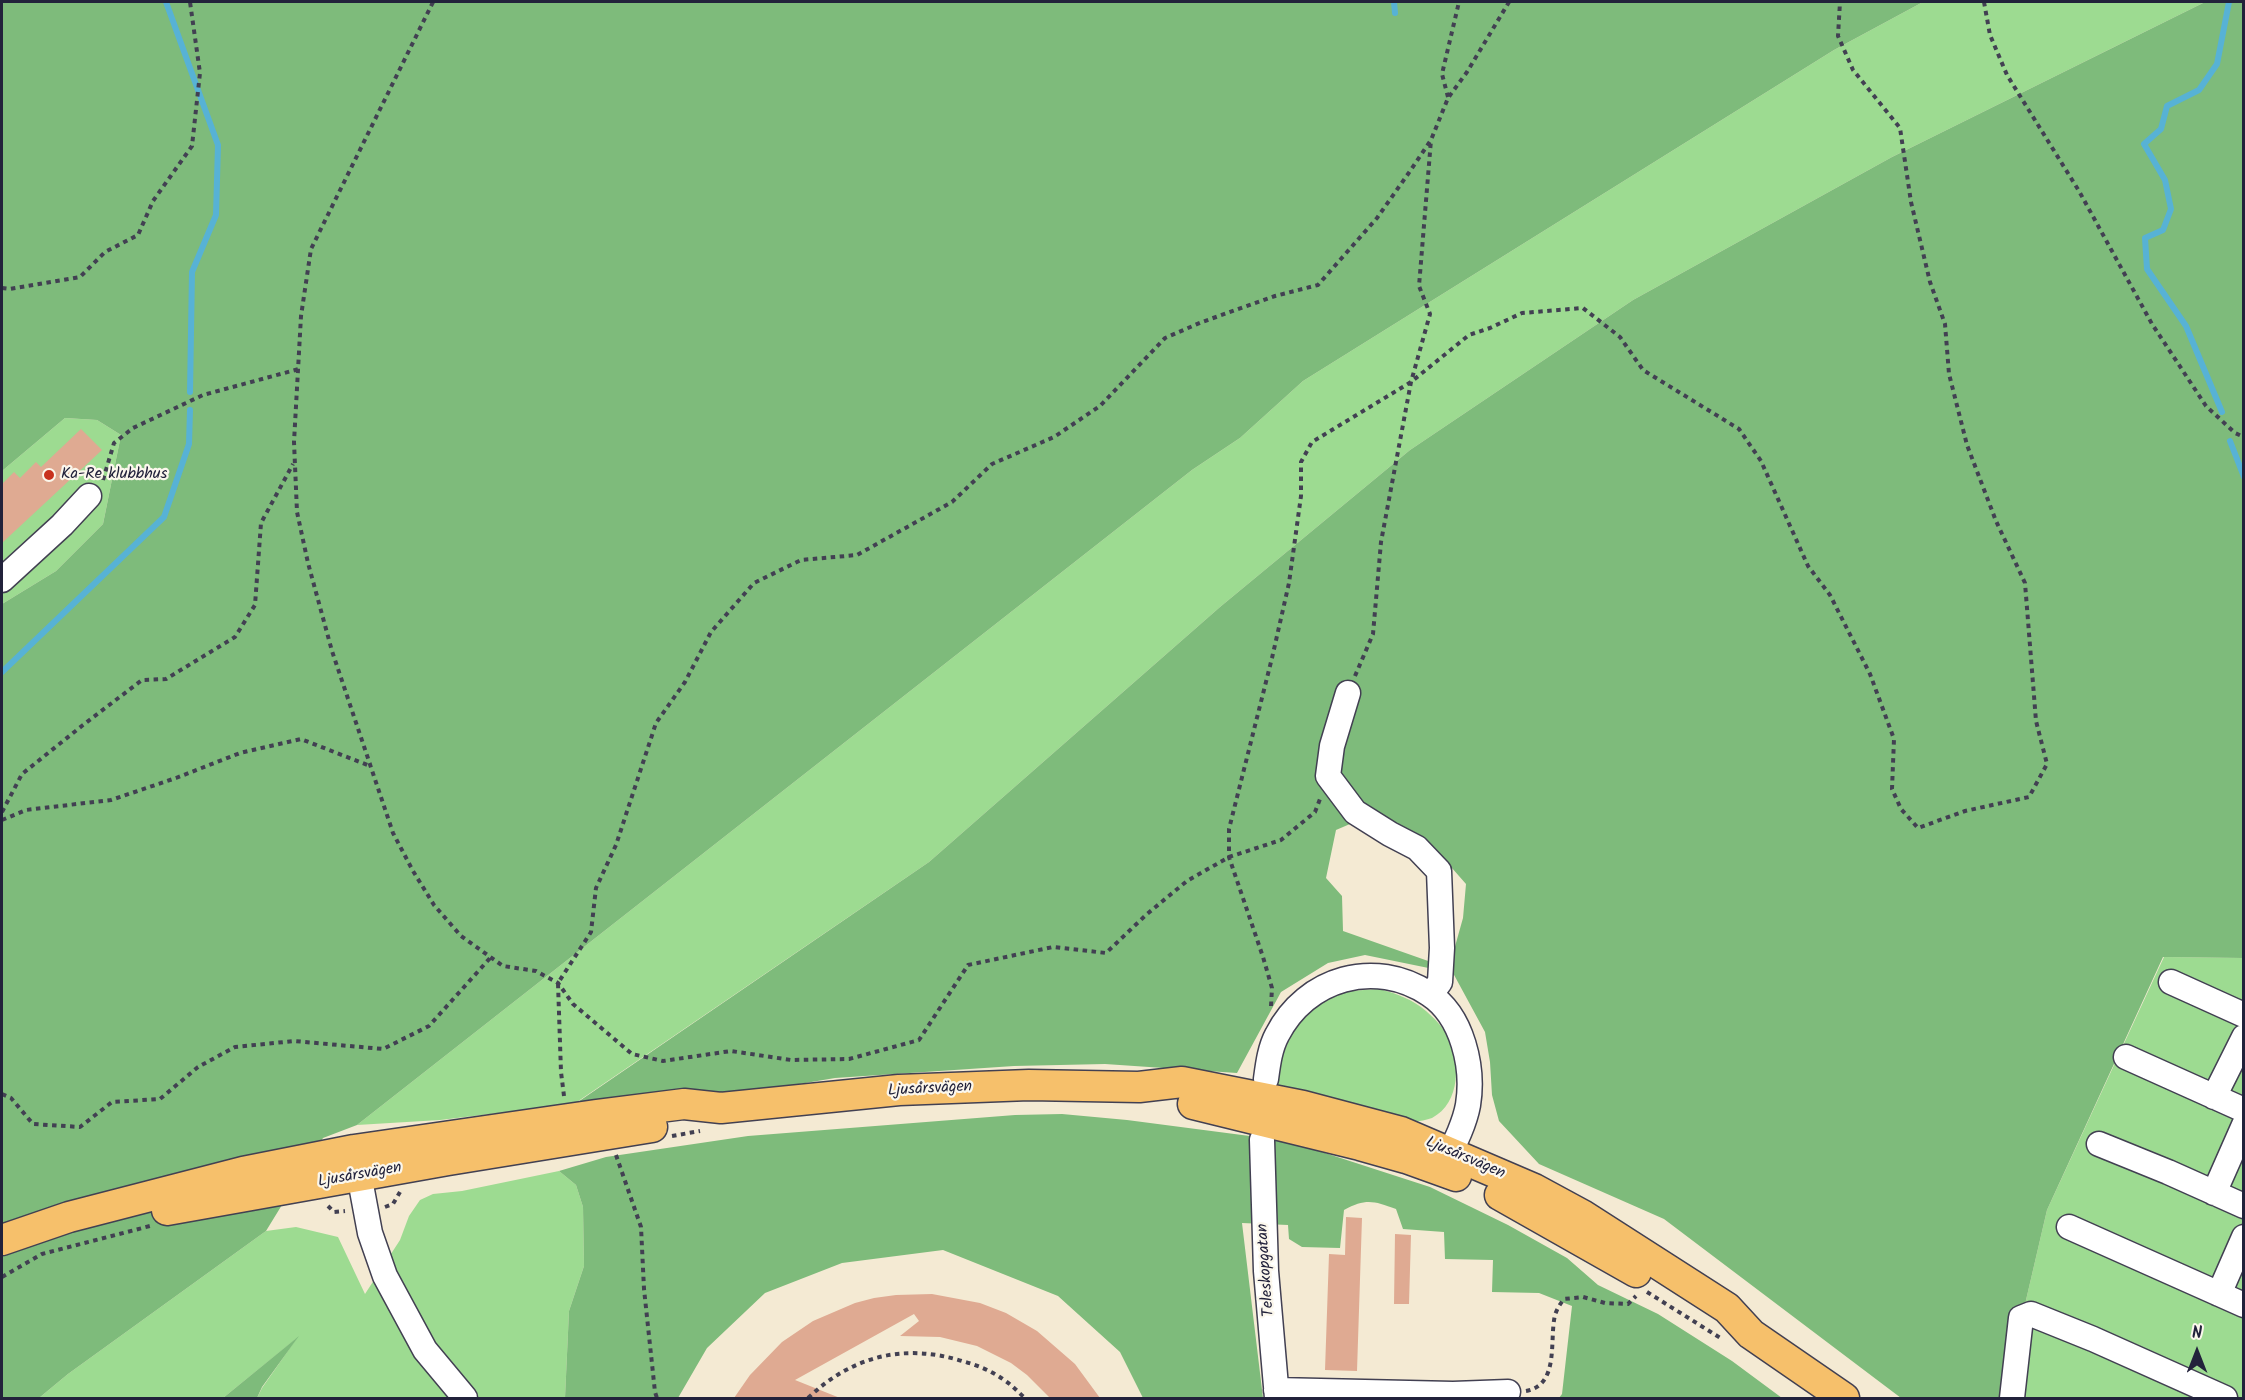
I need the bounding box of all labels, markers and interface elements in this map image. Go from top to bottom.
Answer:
place label: Ka-Re klubbhus [61,465,167,485]
marker: Ka-Re klubbhus [42,468,56,482]
street label: Ljusårsvägen [887,1078,973,1102]
street label: Ljusårsvägen [1422,1134,1508,1184]
street label: Ljusårsvägen [317,1159,403,1193]
street label: Teleskopgatan [1254,1223,1280,1317]
text: N [2192,1321,2202,1346]
north arrow [2167,1322,2227,1382]

